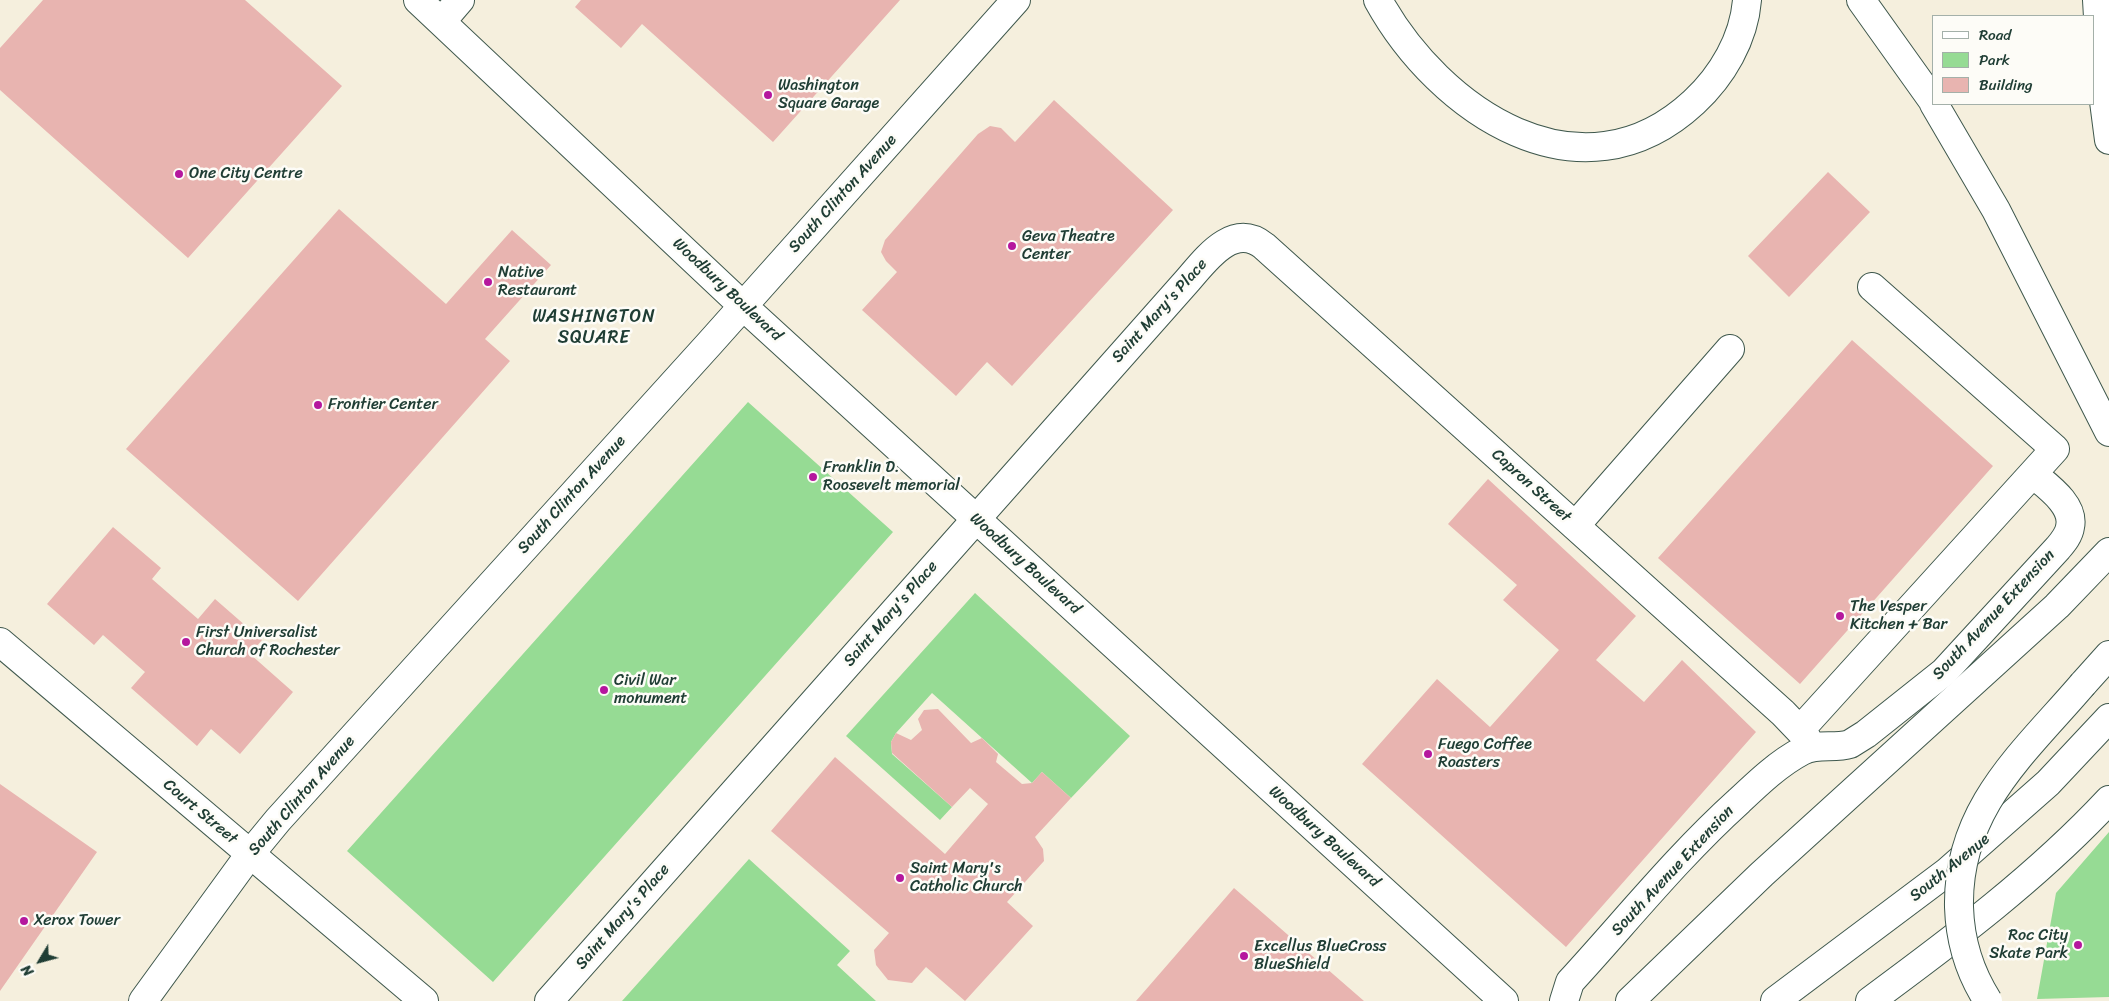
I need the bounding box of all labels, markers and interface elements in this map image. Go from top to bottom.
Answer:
legend [1932,15,2094,105]
text: Road [1979,22,2011,48]
text: Park [1979,47,2010,73]
text: Building [1979,72,2033,98]
place label: Washington Square Garage [778,76,879,114]
marker: Washington Square Garage [762,89,774,101]
street label: South Clinton Avenue [785,131,901,257]
place label: One City Centre [189,164,303,184]
marker: One City Centre [173,168,185,180]
place label: Geva Theatre Center [1022,227,1115,265]
street label: Woodbury Boulevard [668,234,786,346]
marker: Geva Theatre Center [1006,240,1018,252]
street label: Saint Mary's Place [1108,255,1212,367]
place label: Native Restaurant [498,263,577,301]
marker: Native Restaurant [482,276,494,288]
district label: WASHINGTON SQUARE [532,306,656,348]
place label: Frontier Center [328,395,438,415]
marker: Frontier Center [312,399,324,411]
street label: South Clinton Avenue [514,432,630,558]
street label: Capron Street [1487,445,1575,527]
place label: Franklin D. Roosevelt memorial [823,458,960,496]
marker: Franklin D. Roosevelt memorial [807,471,819,483]
street label: Woodbury Boulevard [966,509,1084,619]
street label: South Avenue Extension [1929,546,2059,684]
street label: Saint Mary's Place [840,557,942,671]
place label: The Vesper Kitchen + Bar [1850,597,1947,635]
marker: The Vesper Kitchen + Bar [1834,610,1846,622]
place label: First Universalist Church of Rochester [196,623,340,661]
marker: First Universalist Church of Rochester [180,636,192,648]
place label: Civil War monument [614,671,687,709]
marker: Civil War monument [598,684,610,696]
street label: South Clinton Avenue [245,732,359,860]
place label: Fuego Coffee Roasters [1438,735,1532,773]
marker: Fuego Coffee Roasters [1422,748,1434,760]
street label: Court Street [159,775,241,849]
street label: Woodbury Boulevard [1265,782,1383,892]
street label: South Avenue Extension [1608,802,1738,940]
street label: South Avenue [1906,830,1994,906]
place label: Saint Mary's Catholic Church [910,859,1023,897]
street label: Saint Mary's Place [572,860,674,974]
marker: Saint Mary's Catholic Church [894,872,906,884]
place label: Xerox Tower [34,911,120,931]
marker: Xerox Tower [18,915,30,927]
place label: Roc City Skate Park [1989,926,2068,964]
north arrow [15,936,65,986]
place label: Excellus BlueCross BlueShield [1254,937,1386,975]
marker: Roc City Skate Park [2072,939,2084,951]
marker: Excellus BlueCross BlueShield [1238,950,1250,962]
text: N [15,959,41,982]

